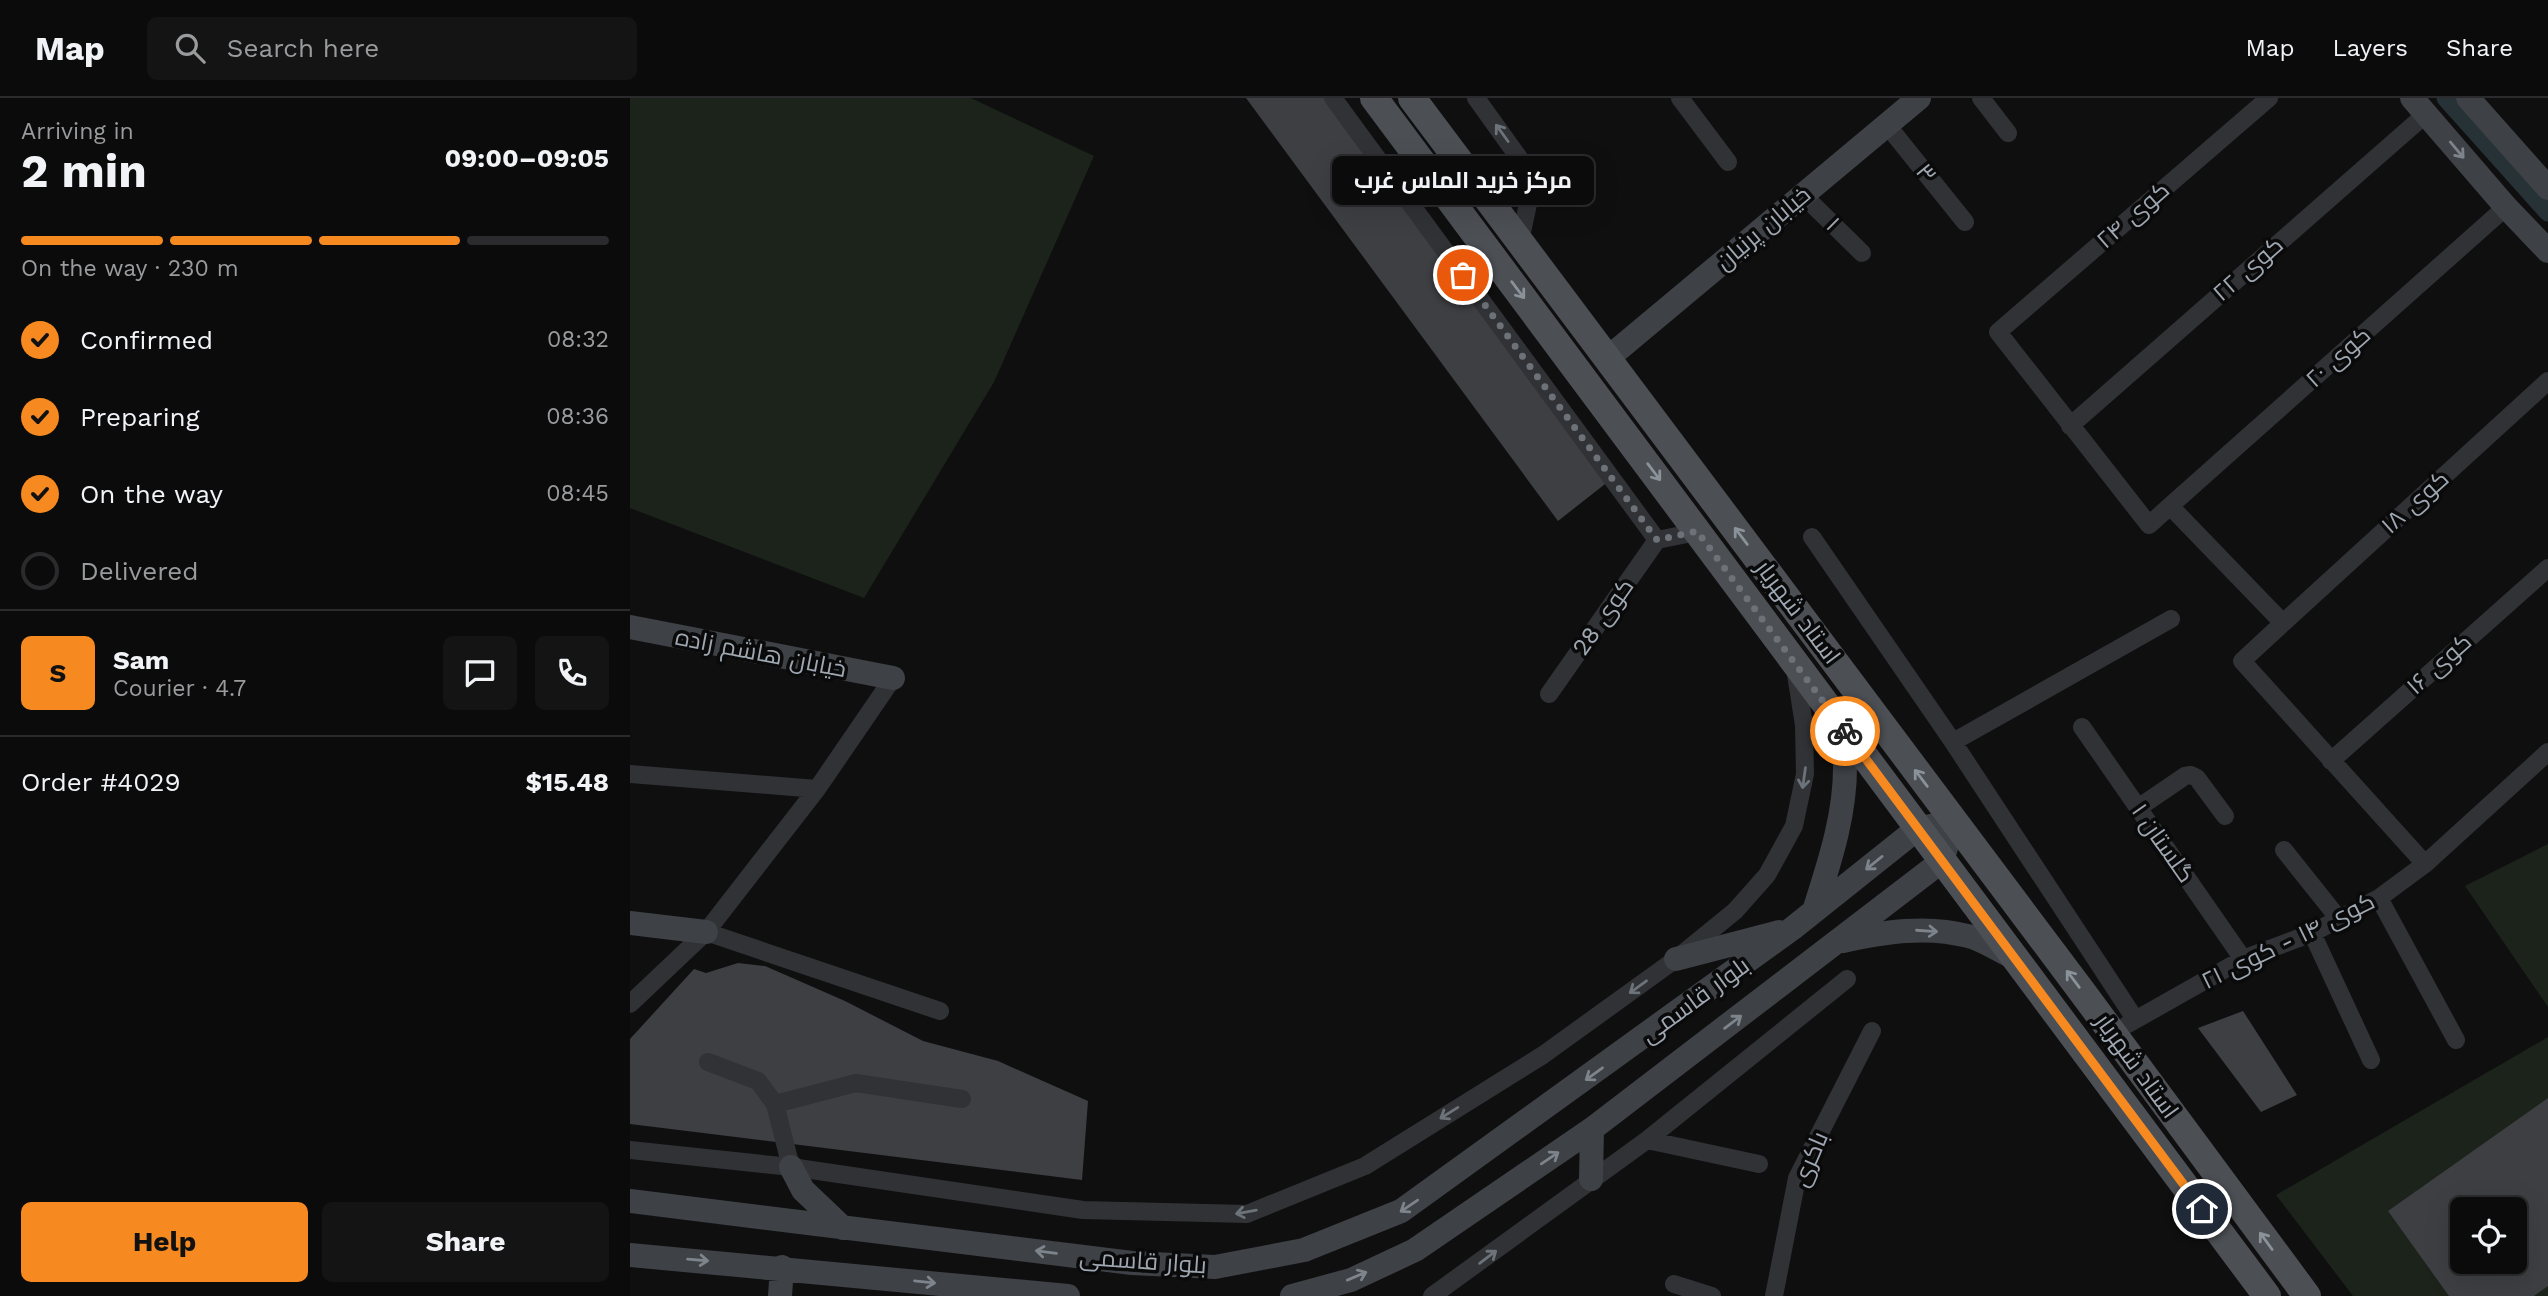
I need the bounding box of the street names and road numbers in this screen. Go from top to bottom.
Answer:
street label: ۳ [1910,158,1942,188]
street label: کوی ۲۴ [2091,176,2175,254]
street label: خیابان پرنیان [1710,180,1817,277]
street label: ۱ [1820,211,1846,237]
street label: کوی ۲۲ [2207,231,2289,307]
street label: کوی ۲۰ [2300,321,2376,393]
street label: کوی ۱۸ [2376,465,2454,539]
street label: استاد شهریار [1749,553,1846,670]
street label: کوی 28 [1566,573,1640,661]
street label: خیابان هاشم زاده [673,623,849,685]
street label: کوی ۱۶ [2401,628,2477,700]
street label: ۱ گلستان [2126,798,2200,888]
street label: کوی ۱۴ - کوی ۲۱ [2197,887,2379,995]
street label: بلوار قاسمی [1635,951,1755,1049]
street label: استاد شهریار [2088,1006,2184,1124]
street label: باکری [1786,1127,1834,1191]
street label: بلوار قاسمی [1078,1243,1208,1279]

